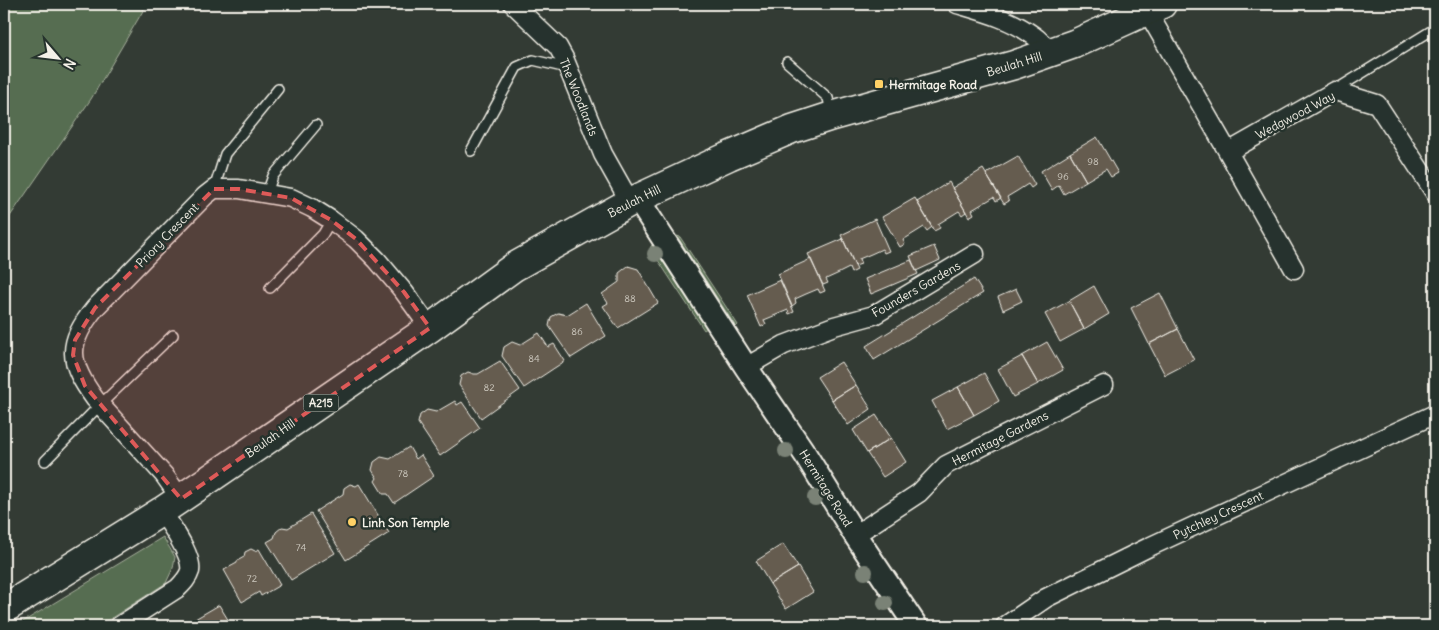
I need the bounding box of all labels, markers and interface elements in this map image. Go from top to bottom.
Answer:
north arrow [32,32,82,82]
street label: Beulah Hill [984,48,1044,80]
text: N [59,56,80,73]
street label: The Woodlands [557,56,601,138]
place label: Hermitage Road [889,77,977,93]
marker: Hermitage Road [873,78,885,90]
street label: Wedgwood Way [1253,88,1337,142]
house number: 98 [1087,155,1099,168]
house number: 96 [1057,170,1069,183]
street label: Beulah Hill [605,181,663,221]
street label: Priory Crescent [133,200,201,270]
street label: Founders Gardens [869,258,963,320]
house number: 88 [624,292,636,305]
house number: 86 [571,325,583,338]
house number: 84 [528,352,540,365]
house number: 82 [483,381,495,394]
road number: A215 [304,394,338,412]
street label: Hermitage Gardens [949,407,1051,469]
street label: Beulah Hill [242,415,298,461]
street label: Hermitage Road [796,447,856,529]
house number: 78 [398,467,409,480]
street label: Pytchley Crescent [1171,488,1265,542]
place label: Linh Son Temple [362,515,450,531]
marker: Linh Son Temple [346,516,358,528]
house number: 74 [296,541,306,554]
house number: 72 [247,572,258,585]

